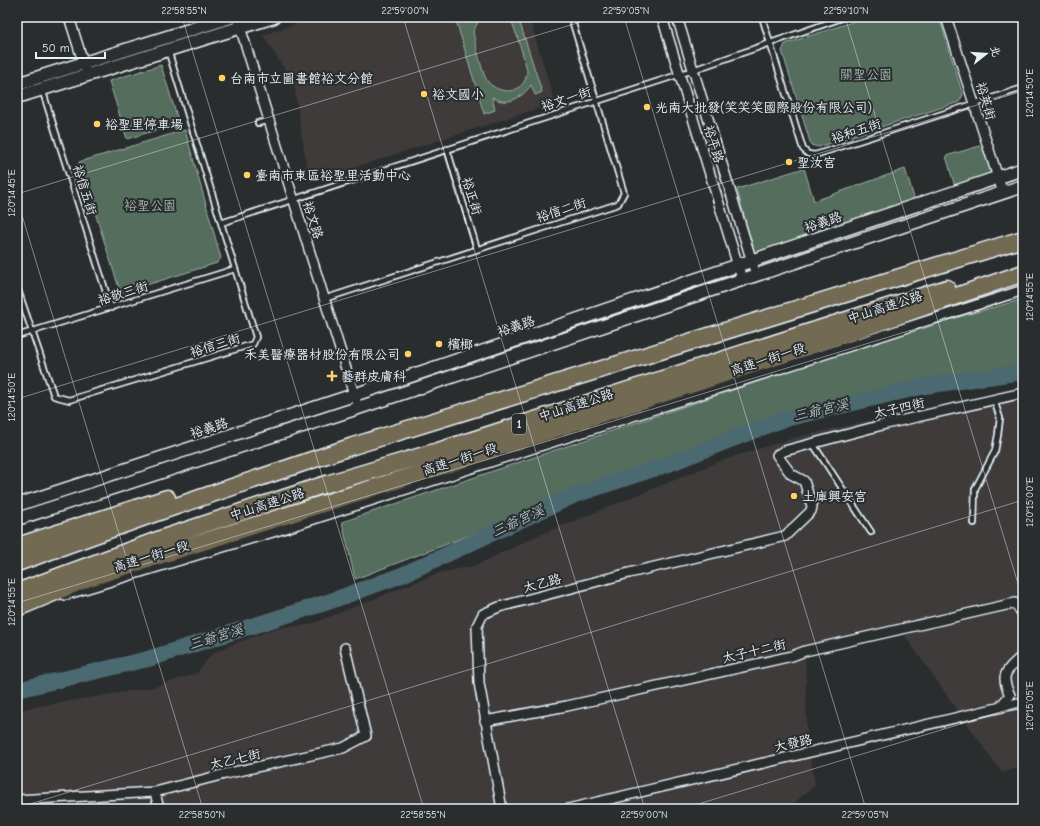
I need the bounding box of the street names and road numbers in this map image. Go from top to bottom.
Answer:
street label: 裕英街 [973,80,999,122]
street label: 裕文一街 [539,84,593,114]
street label: 裕和五街 [829,116,883,146]
street label: 裕平路 [701,123,727,165]
street label: 裕信五街 [70,163,100,217]
street label: 裕正街 [459,175,485,217]
street label: 裕信二街 [534,195,588,225]
street label: 裕文路 [300,199,326,241]
street label: 裕義路 [802,209,844,235]
street label: 裕敬三街 [96,278,150,308]
street label: 中山高速公路 [846,288,924,326]
street label: 裕義路 [495,313,537,339]
street label: 裕信三街 [188,330,242,360]
street label: 高速一街一段 [729,340,807,378]
street label: 中山高速公路 [537,386,615,424]
street label: 太子四街 [872,395,926,421]
road number: 1 [512,414,526,434]
street label: 裕義路 [188,415,230,441]
street label: 高速一街一段 [421,440,499,478]
street label: 中山高速公路 [228,485,306,523]
street label: 高速一街一段 [112,537,190,575]
street label: 太乙路 [521,571,563,595]
street label: 太子十二街 [721,636,787,666]
street label: 大發路 [772,731,814,755]
street label: 太乙七街 [208,746,262,772]

